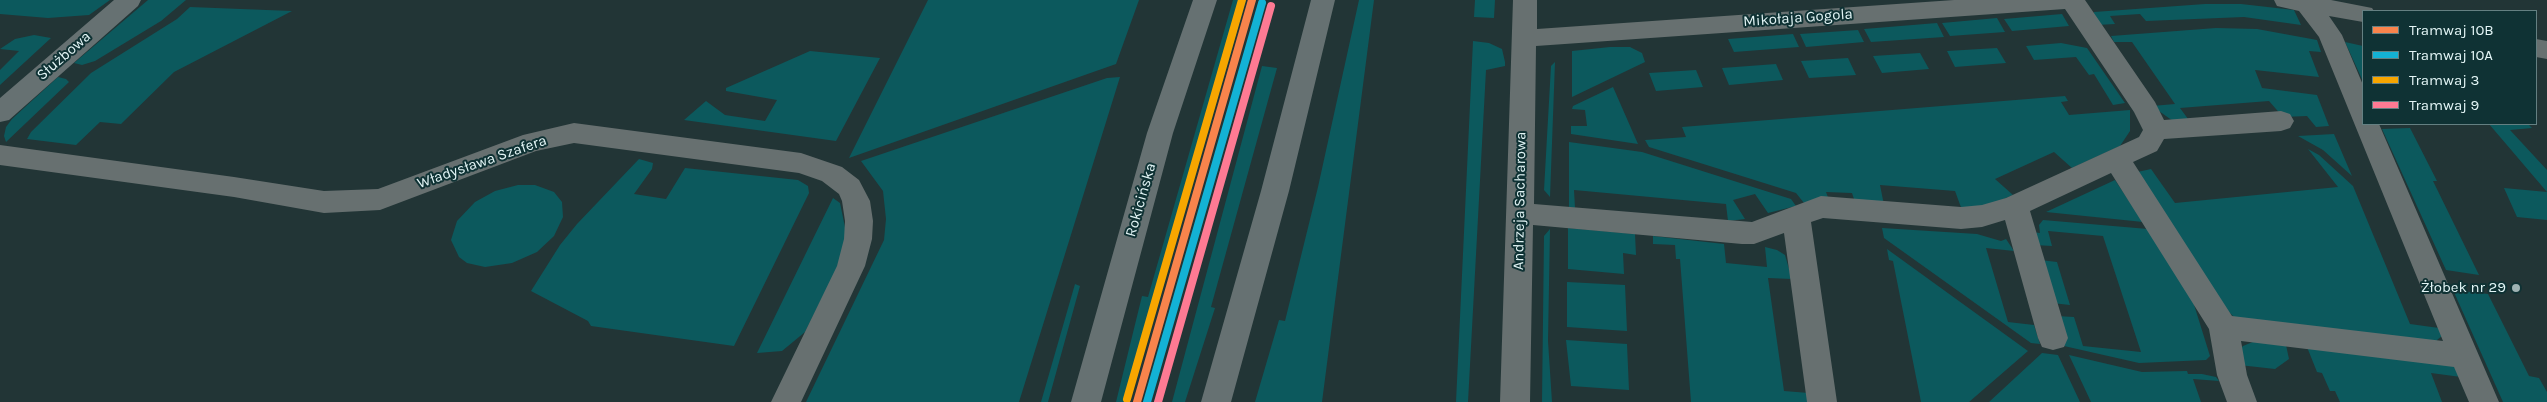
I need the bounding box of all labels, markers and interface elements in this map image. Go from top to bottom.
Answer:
street label: Mikołaja Gogola [1743,5,1853,31]
legend [2362,10,2537,125]
text: Tramwaj 10B [2409,21,2494,39]
street label: Służbowa [33,28,95,84]
text: Tramwaj 10A [2409,46,2493,64]
text: Tramwaj 3 [2409,71,2479,89]
text: Tramwaj 9 [2409,96,2479,114]
street label: Władysława Szafera [415,131,549,193]
street label: Andrzeja Sacharowa [1510,132,1530,270]
street label: Rokicińska [1122,161,1160,239]
place label: Żłobek nr 29 [2421,279,2506,297]
marker: Żłobek nr 29 [2510,282,2522,294]

